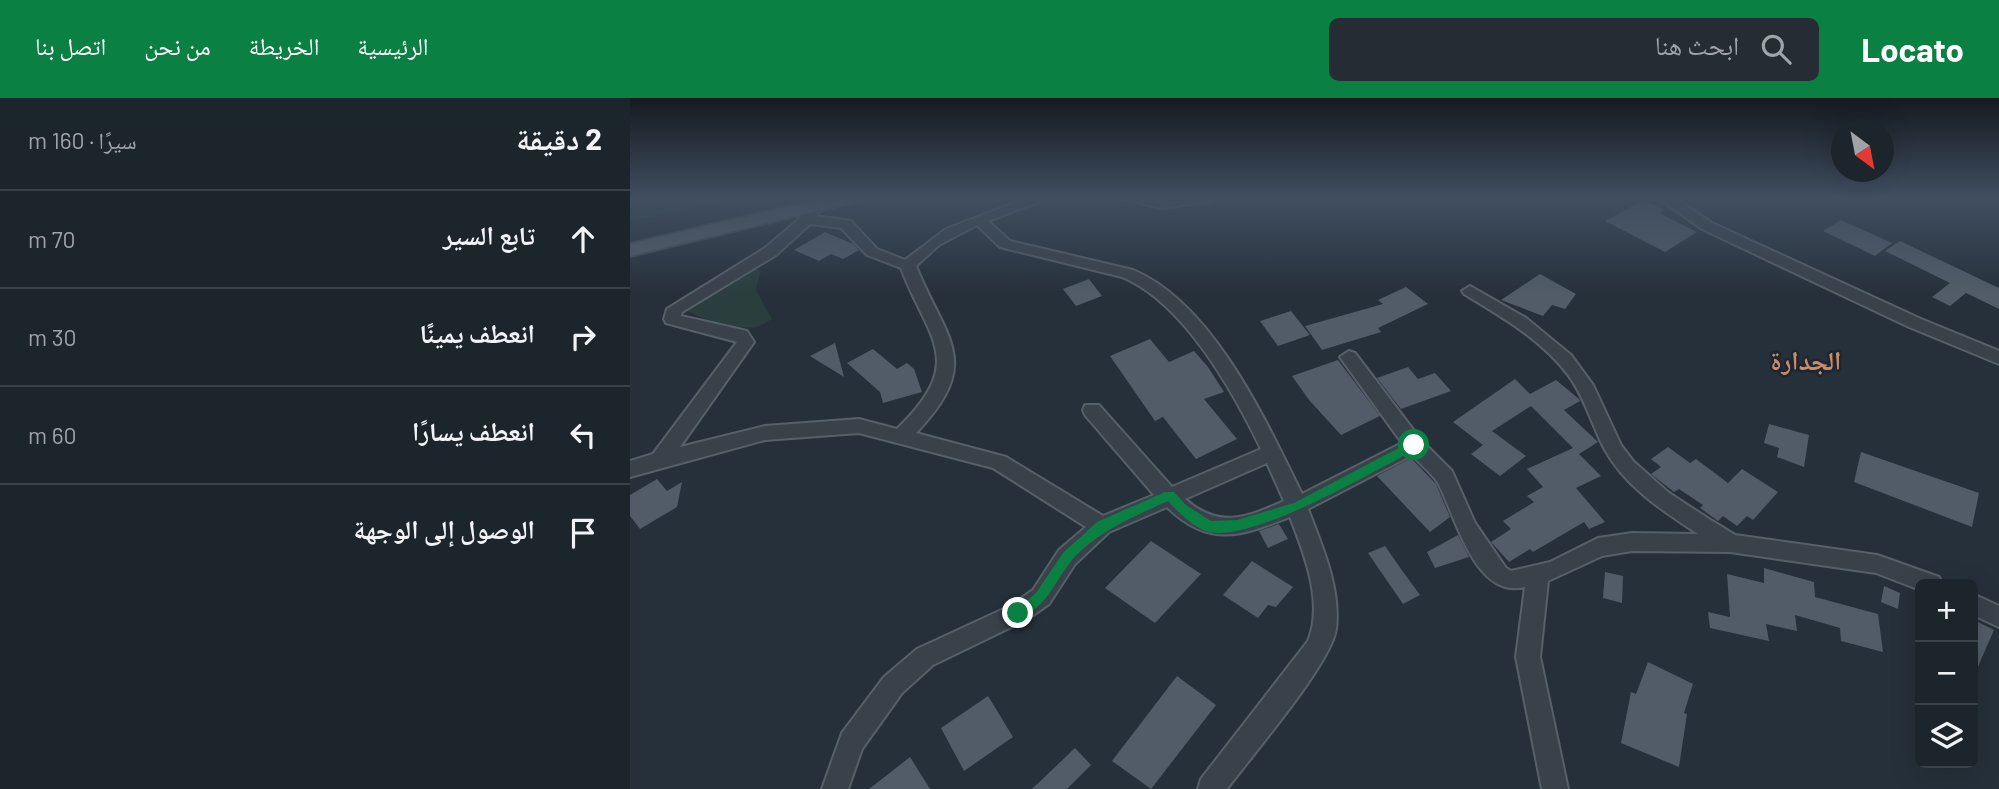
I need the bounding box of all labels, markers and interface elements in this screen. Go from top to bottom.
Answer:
search box [1329,18,1819,81]
text: ابحث هنا [1655,29,1739,60]
text: Locato [1861,29,1964,69]
icon: search [1757,30,1795,68]
text: اتصل بنا [35,31,106,60]
text: من نحن [144,31,211,60]
text: الخريطة [249,31,319,60]
text: الرئيسية [357,31,429,60]
north arrow [1831,119,1894,182]
text: 2 دقيقة [516,120,602,156]
text: سيرًا · 160 m [28,126,137,154]
text: تابع السير [443,219,535,250]
icon: ahead [564,220,602,258]
text: 70 m [28,225,76,253]
text: انعطف يمينًا [420,317,535,348]
icon: right [564,318,602,356]
text: 30 m [28,323,76,351]
district label: الجدارة [1771,344,1841,375]
text: انعطف يسارًا [412,415,535,446]
icon: left [564,416,602,454]
text: 60 m [28,421,76,449]
route start [1398,429,1429,460]
text: الوصول إلى الوجهة [354,513,535,544]
icon: arrive [564,514,602,552]
map controls [1915,579,1978,768]
button: + [1915,579,1978,642]
route end [1002,597,1033,628]
button: − [1915,642,1978,705]
button: layers [1915,705,1978,768]

